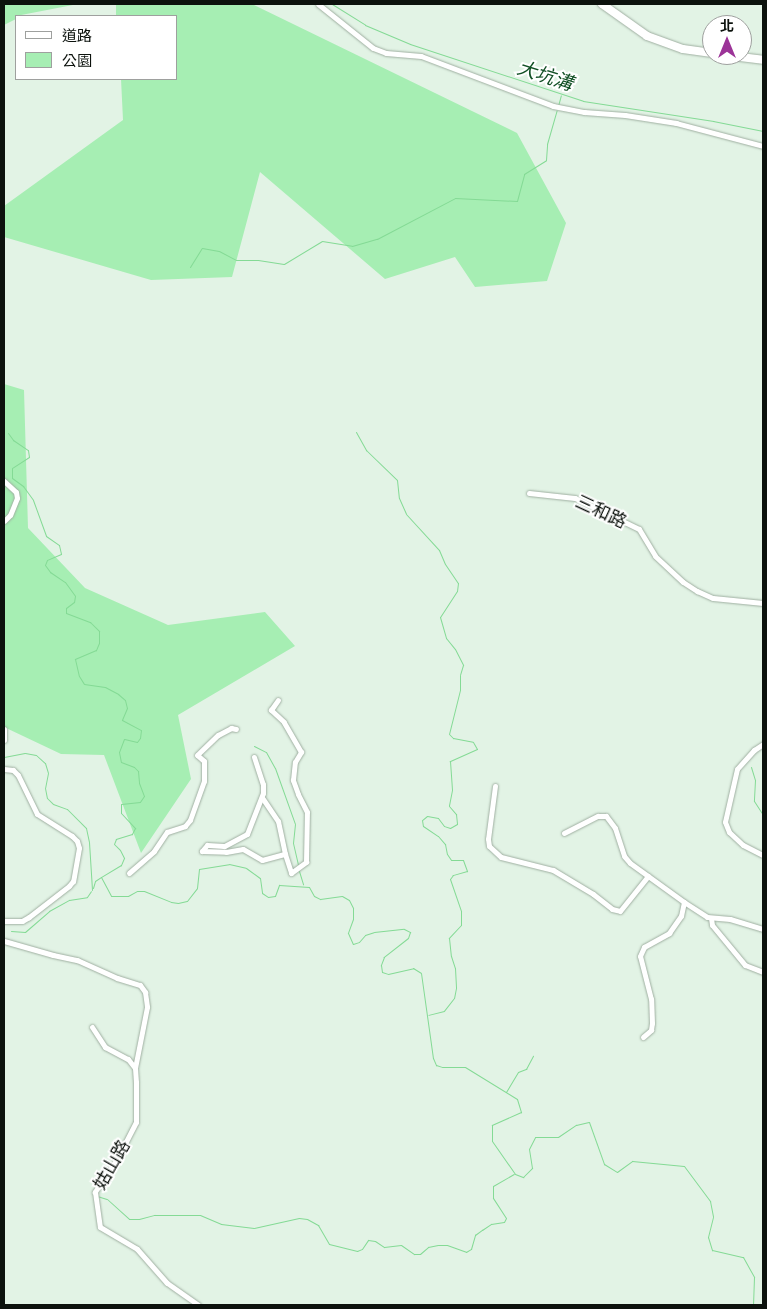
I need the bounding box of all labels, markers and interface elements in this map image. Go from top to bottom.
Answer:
legend [15,15,178,80]
north arrow [702,15,752,65]
text: 北 [720,17,734,35]
text: 道路 [62,26,92,45]
text: 公園 [62,51,92,70]
water label: 大坑溝 [514,56,576,96]
street label: 三和路 [572,491,630,533]
street label: 姑山路 [89,1136,135,1194]

